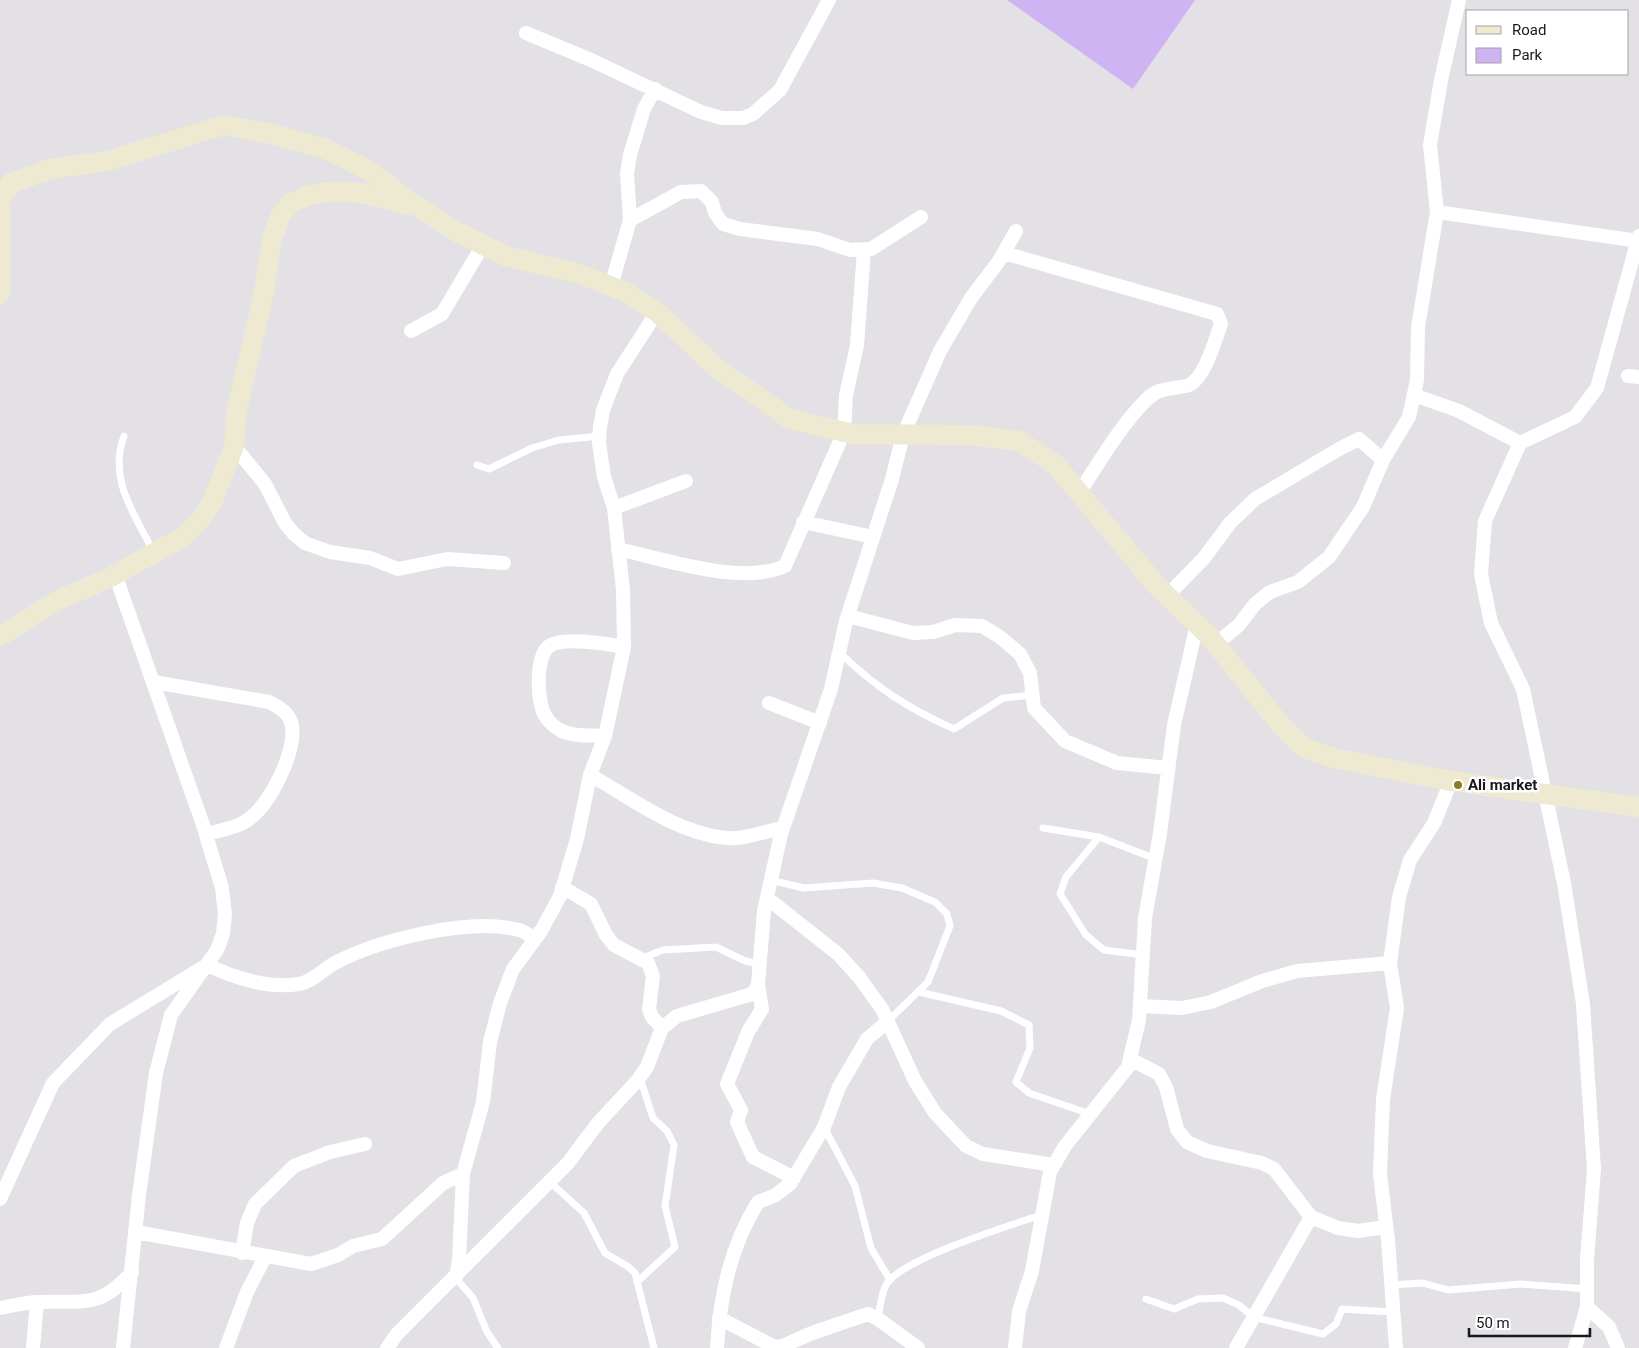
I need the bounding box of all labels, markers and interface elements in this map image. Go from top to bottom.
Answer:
legend [1466,10,1629,75]
text: Road [1512,21,1546,39]
text: Park [1512,46,1543,64]
place label: Ali market [1468,776,1537,794]
marker: Ali market [1452,779,1464,791]
scale bar [1469,1306,1590,1338]
text: 50 m [1476,1314,1510,1332]

